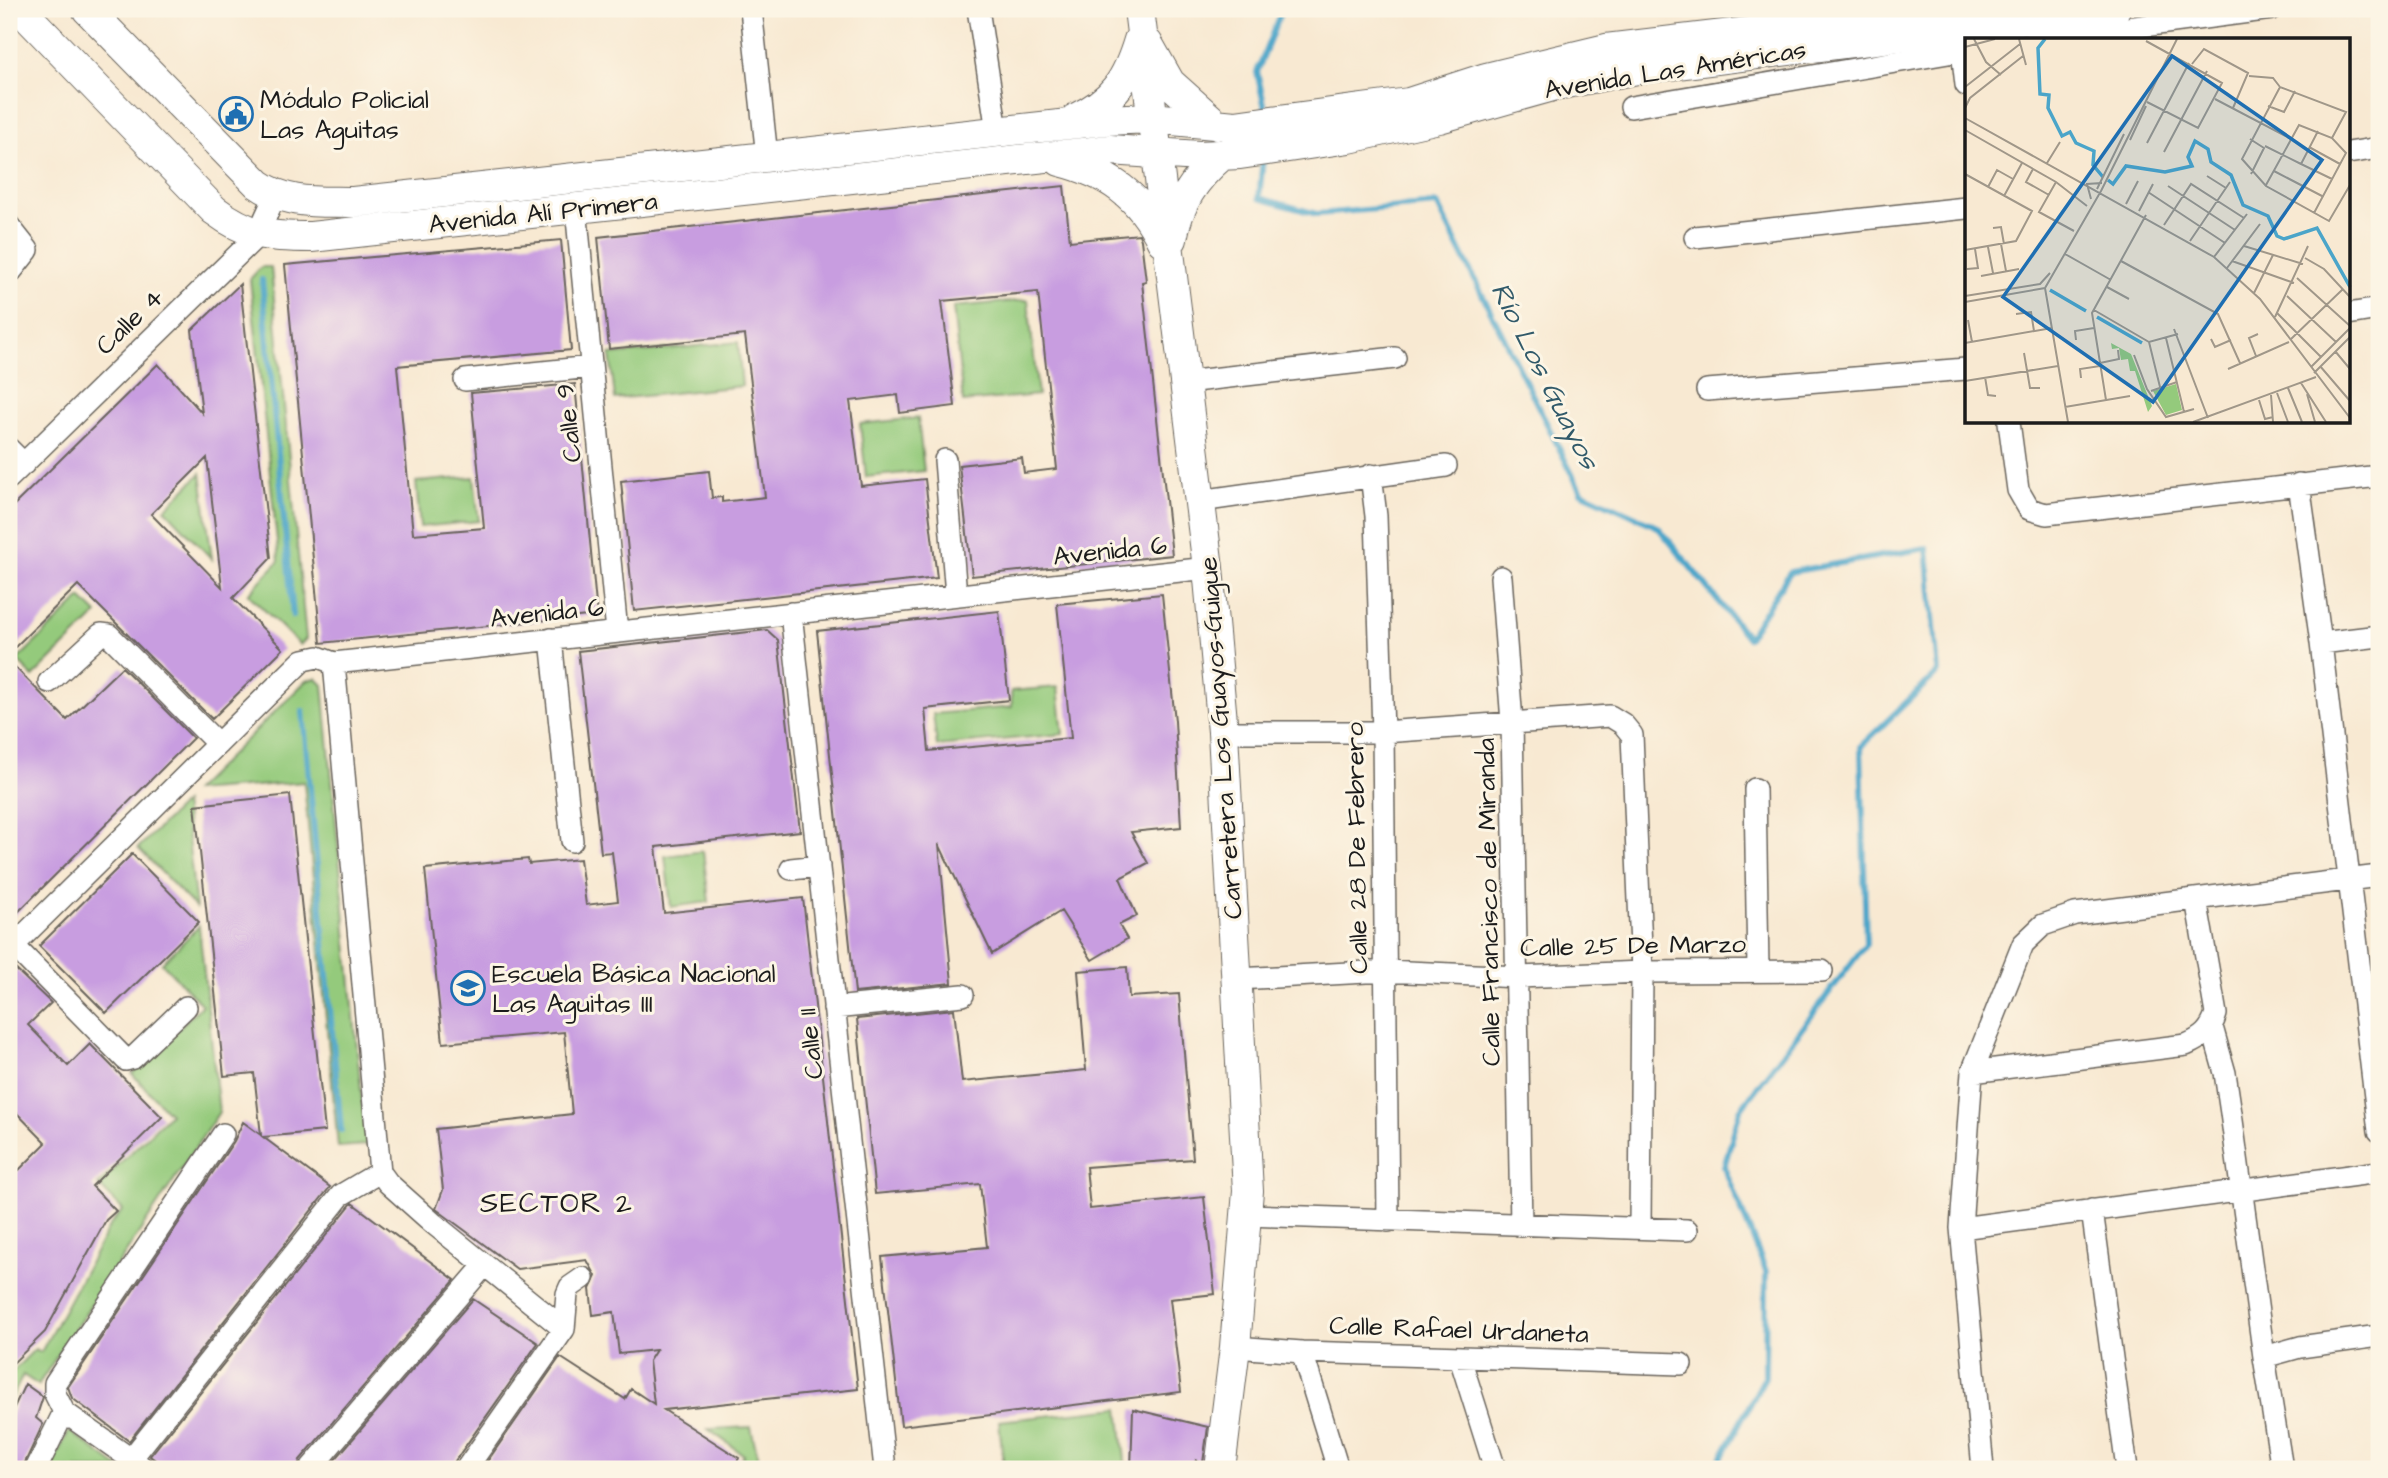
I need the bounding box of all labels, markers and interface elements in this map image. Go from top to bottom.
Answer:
street label: Avenida Las Américas [1542,31,1809,108]
inset map [1965,38,2350,424]
place label: Módulo Policial Las Aguitas [260,82,429,150]
public building icon: Módulo Policial Las Aguitas [217,95,255,133]
street label: Avenida Alí Primera [427,183,659,243]
water label: Río Los Guayos [1480,276,1609,478]
street label: Calle 4 [88,280,172,363]
street label: Calle 9 [547,382,591,464]
street label: Avenida 6 [1051,527,1169,575]
street label: Carretera Los Guayos-Guigue [1190,555,1254,920]
street label: Avenida 6 [488,589,606,637]
street label: Calle 28 De Febrero [1337,721,1377,974]
street label: Calle Francisco de Miranda [1468,738,1510,1066]
street label: Calle 25 De Marzo [1520,926,1747,966]
place label: Escuela Básica Nacional Las Aguitas III [492,956,776,1024]
school or university icon: Escuela Básica Nacional Las Aguitas III [449,969,487,1007]
street label: Calle 11 [789,1007,833,1081]
district label: SECTOR 2 [480,1184,634,1223]
street label: Calle Rafael Urdaneta [1329,1307,1589,1353]

